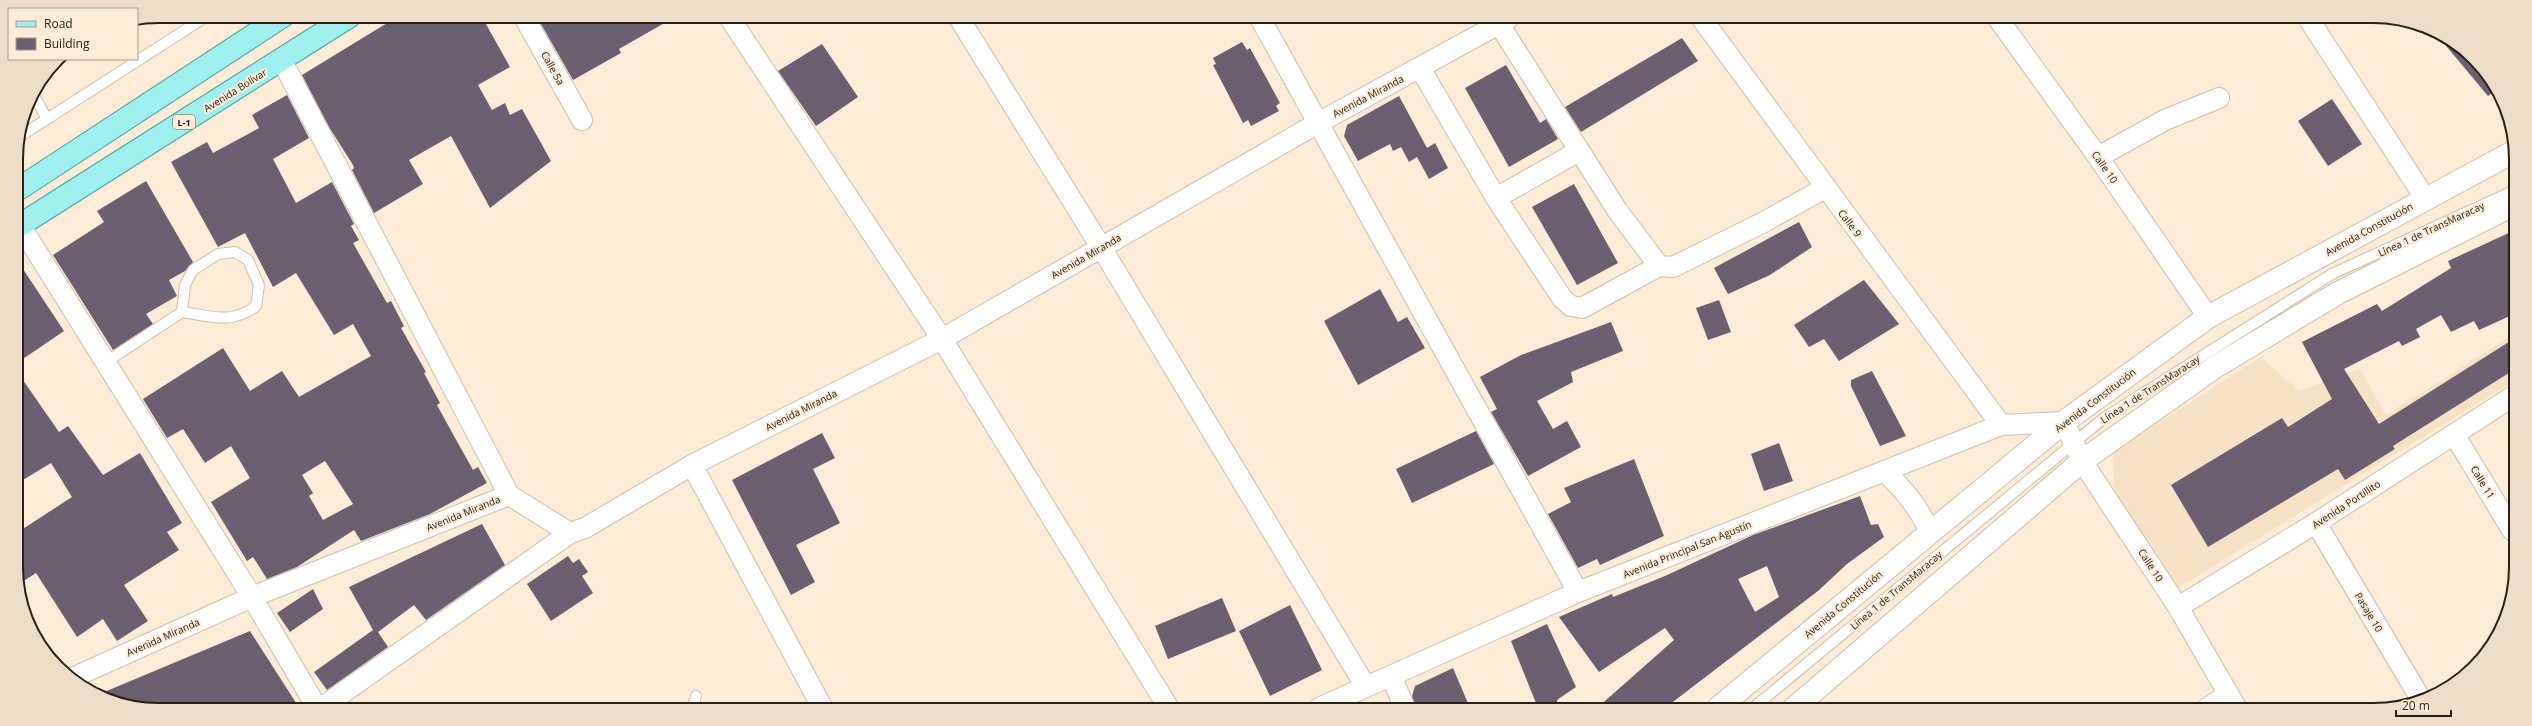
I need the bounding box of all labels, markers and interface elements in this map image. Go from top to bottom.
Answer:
legend [8,8,138,60]
text: Road [44,15,73,32]
text: Building [44,35,90,52]
street label: Calle 5a [538,49,568,87]
street label: Avenida Bolívar [201,65,269,115]
street label: Avenida Miranda [1330,71,1406,121]
road number: L-1 [173,115,195,129]
street label: Calle 10 [2089,148,2121,186]
street label: Línea 1 de TransMaracay [2376,198,2487,260]
street label: Avenida Constitución [2323,199,2415,259]
street label: Calle 9 [1835,206,1865,240]
street label: Avenida Miranda [1048,230,1124,282]
street label: Línea 1 de TransMaracay [2098,351,2203,426]
street label: Avenida Constitución [2052,365,2138,435]
street label: Avenida Miranda [763,386,839,434]
street label: Calle 11 [2468,463,2498,501]
street label: Avenida Portillito [2309,477,2383,531]
street label: Avenida Miranda [424,492,502,534]
street label: Avenida Principal San Agustín [1621,517,1753,581]
street label: Calle 10 [2135,546,2167,584]
street label: Línea 1 de TransMaracay [1847,547,1946,633]
street label: Avenida Constitución [1801,567,1885,641]
street label: Pasaje 10 [2352,590,2386,635]
street label: Avenida Miranda [124,615,202,659]
scale bar [2396,692,2451,718]
text: 20 m [2402,697,2430,714]

